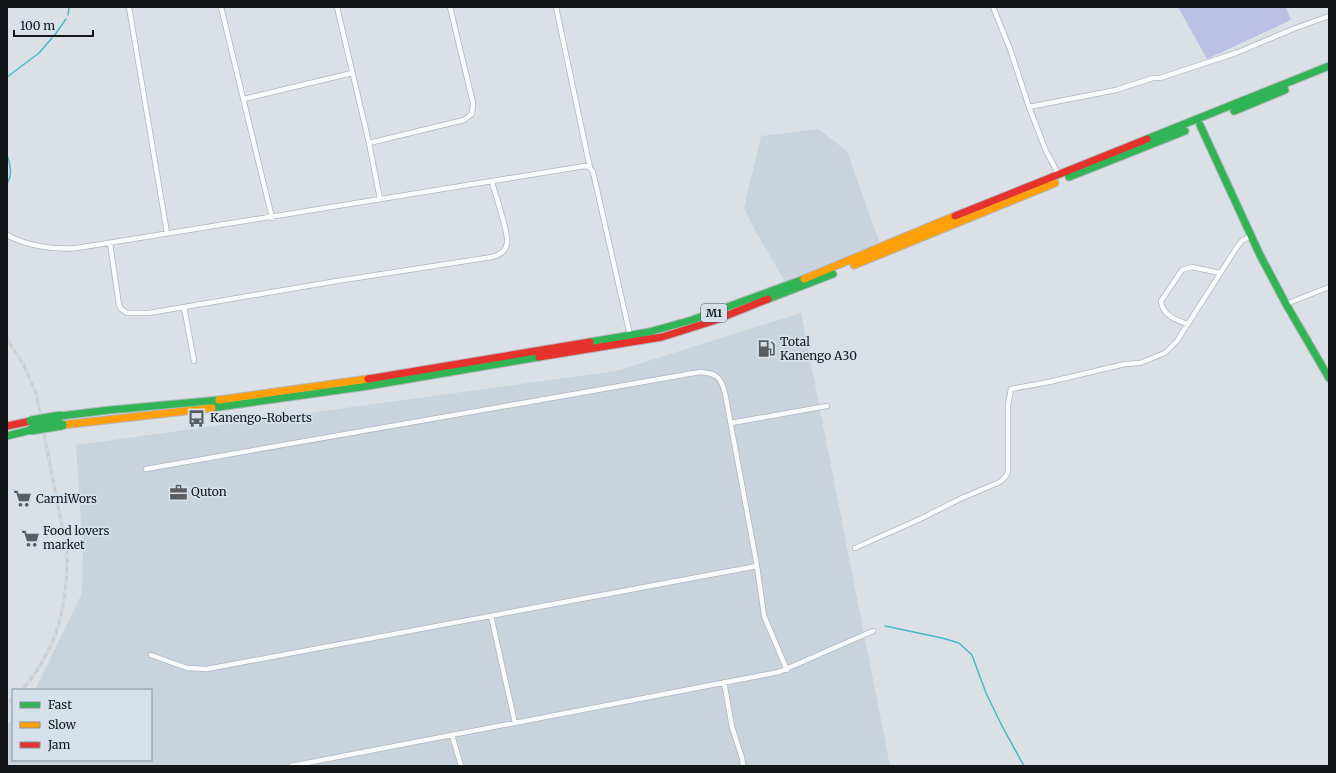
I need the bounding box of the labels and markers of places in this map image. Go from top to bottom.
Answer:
place label: Total Kanengo A30 [780,334,857,363]
fuel station icon: Total Kanengo A30 [757,339,777,359]
bus stop icon: Kanengo-Roberts [187,408,207,428]
place label: Kanengo-Roberts [210,410,312,425]
office icon: Quton [168,482,188,502]
place label: Quton [191,484,227,499]
supermarket icon: CarniWors [13,489,33,509]
place label: CarniWors [36,491,97,506]
place label: Food lovers market [43,523,109,552]
supermarket icon: Food lovers market [20,528,40,548]

